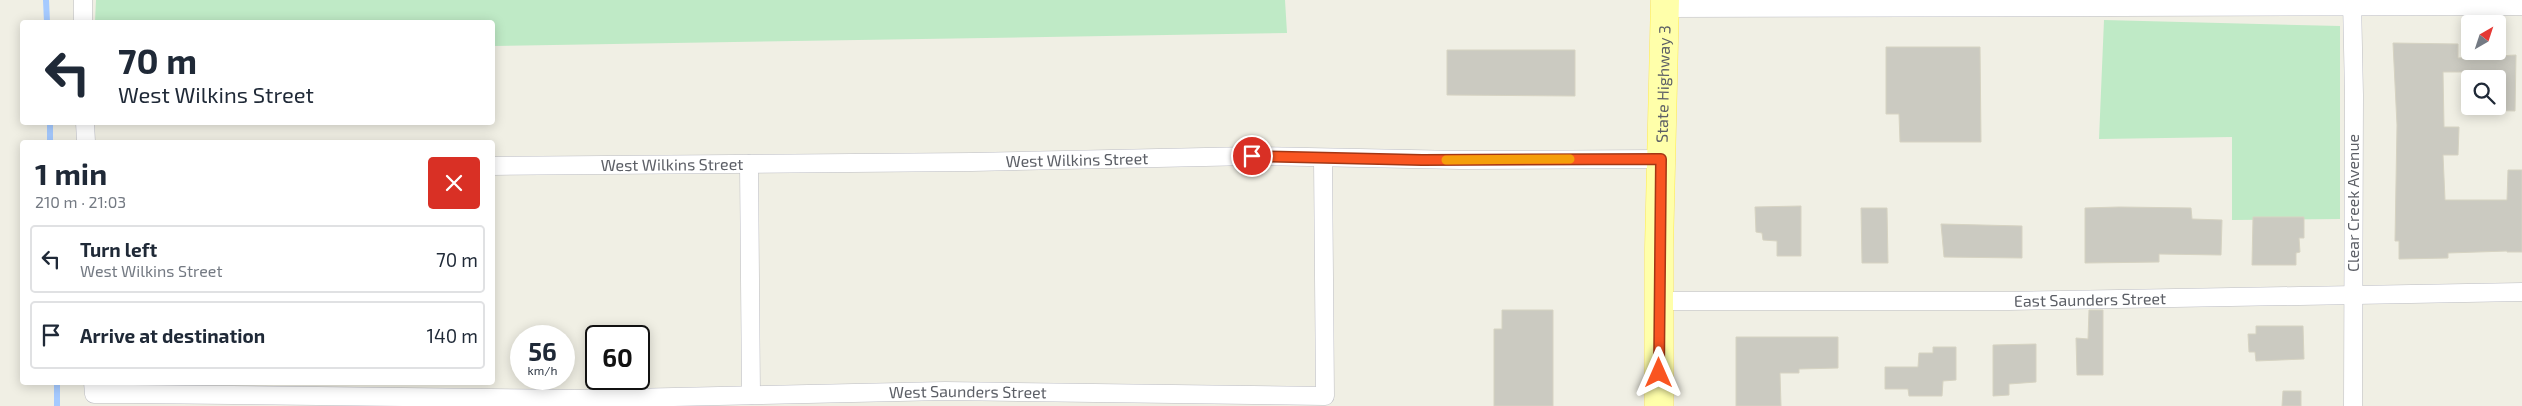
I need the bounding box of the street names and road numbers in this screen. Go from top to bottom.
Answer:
street label: State Highway 3 [1652,25,1673,143]
street label: Clear Creek Avenue [2343,134,2362,272]
street label: West Wilkins Street [1005,148,1148,170]
street label: West Wilkins Street [601,154,743,174]
street label: East Saunders Street [2014,288,2166,310]
street label: West Saunders Street [889,381,1047,401]

